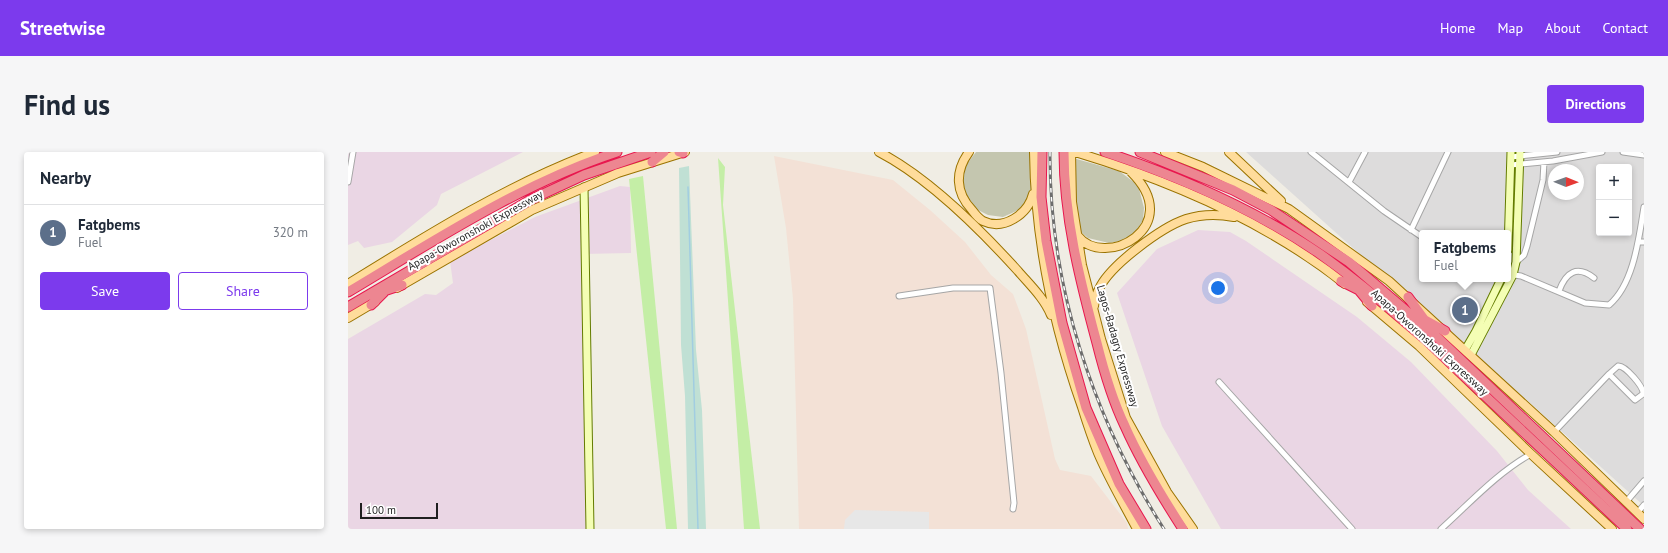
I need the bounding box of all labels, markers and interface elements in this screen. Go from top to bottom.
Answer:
text: Streetwise [20,16,105,40]
text: Home [1440,19,1475,37]
text: Map [1497,19,1523,37]
text: About [1545,19,1581,37]
text: Contact [1603,19,1648,37]
button: Directions [1547,85,1644,123]
text: Find us [24,86,110,123]
north arrow [1548,164,1584,200]
map controls [1596,164,1632,236]
button: + [1596,164,1632,200]
text: Nearby [40,167,91,189]
street label: Apapa-Oworonshoki Expressway [405,186,546,273]
button: − [1596,200,1632,236]
text: Fatgbems [78,215,140,234]
text: 1 [49,224,57,241]
text: 320 m [273,224,308,241]
popup [1419,230,1511,282]
text: Fuel [78,234,102,251]
text: Fatgbems [1434,238,1496,257]
text: Fuel [1434,257,1458,274]
button: Save [40,272,170,310]
button: Share [178,272,308,310]
your location [1208,278,1228,298]
street label: Lagos-Badagry Expressway [1094,283,1142,410]
street label: Apapa-Oworonshoki Expressway [1369,286,1492,399]
pin: 1 [1452,295,1478,325]
scale bar [360,501,438,520]
text: 100 m [366,503,396,517]

